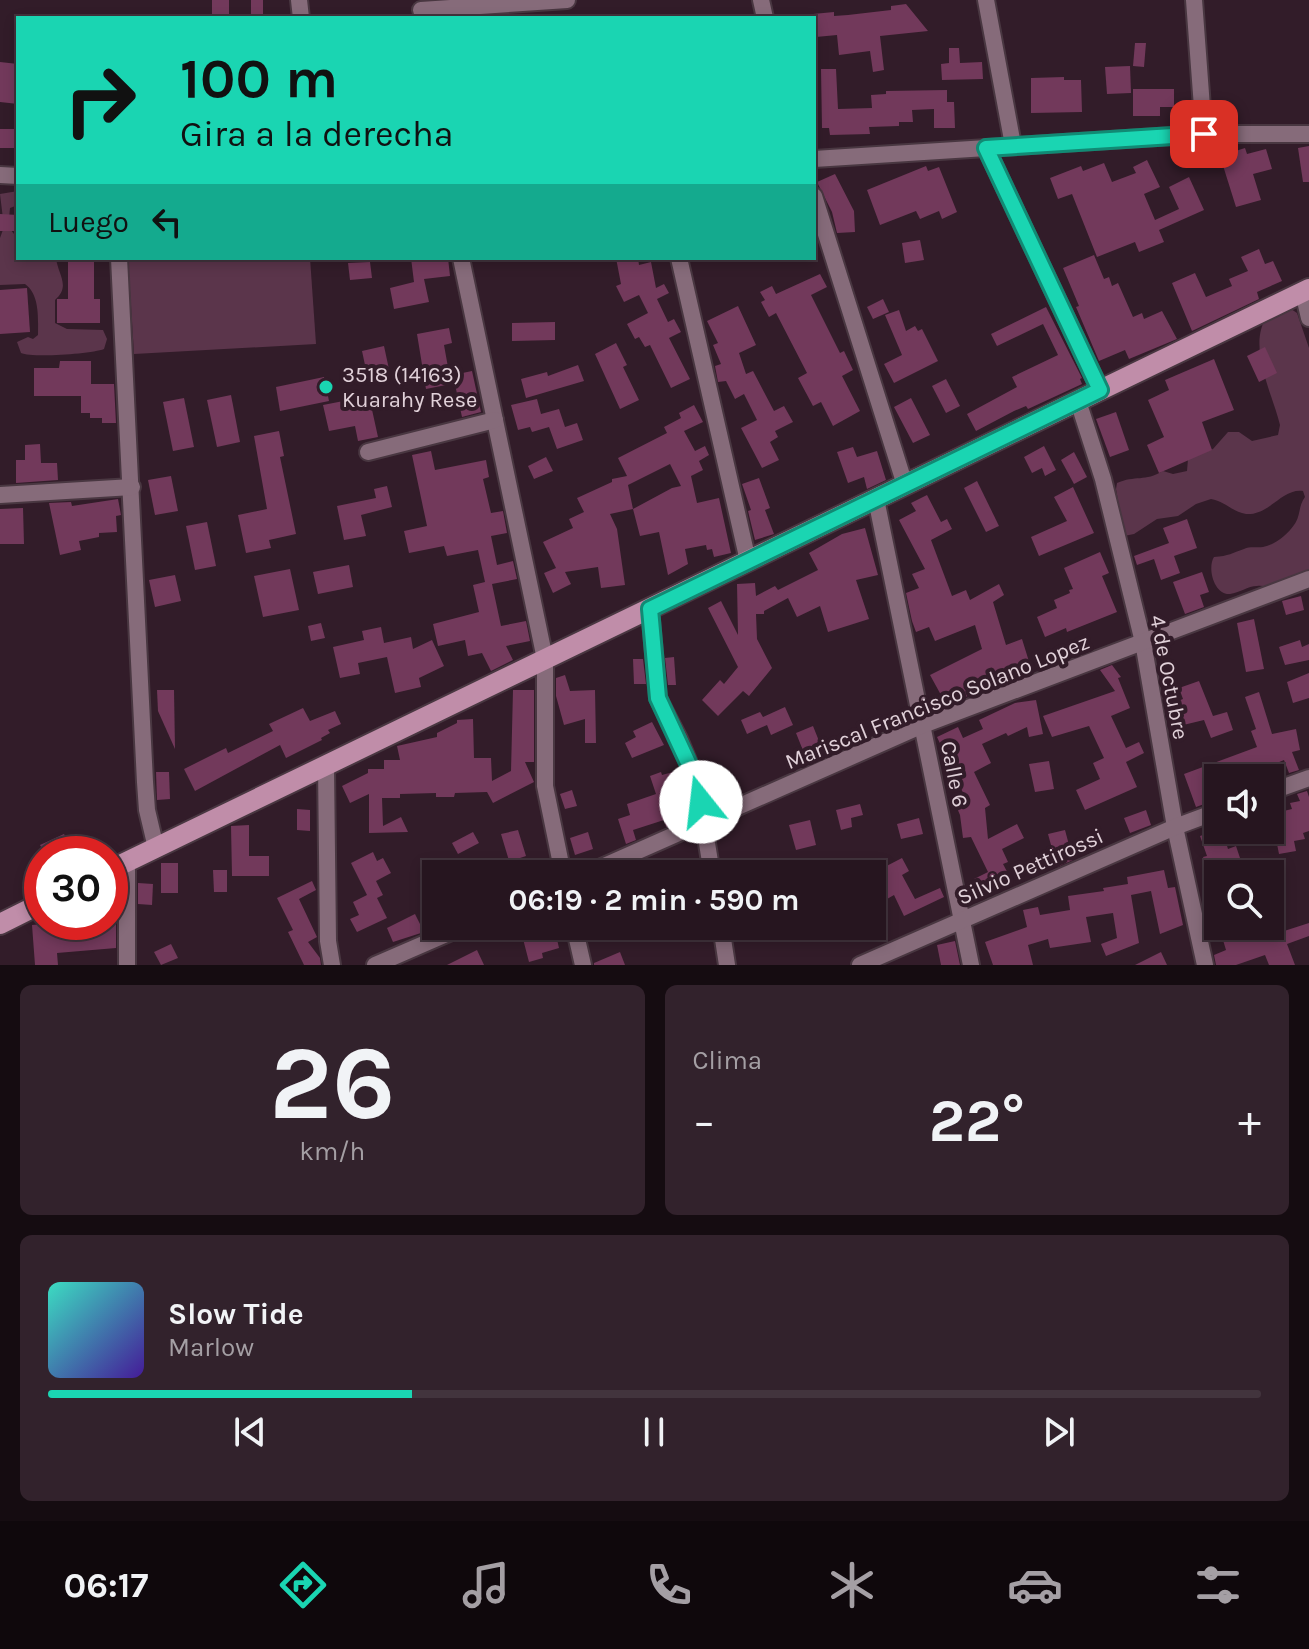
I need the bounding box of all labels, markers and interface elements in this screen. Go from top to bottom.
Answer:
text: 100 m [180,46,338,111]
icon: right [48,48,152,152]
pin [1170,100,1238,168]
icon: arrive [1182,112,1226,156]
text: Gira a la derecha [180,113,454,155]
icon: left [145,200,189,244]
text: Luego [48,204,129,240]
place label: 3518 (14163) Kuarahy Rese [342,362,477,413]
marker: 3518 (14163) Kuarahy Rese [317,378,335,396]
street label: 4 de Octubre [1144,613,1194,742]
street label: Mariscal Francisco Solano Lopez [782,629,1093,775]
street label: Calle 6 [935,739,973,810]
position arrow [659,760,743,844]
map controls [1204,764,1284,940]
button: sound [1204,764,1284,844]
street label: Silvio Pettirossi [953,823,1107,911]
speed limit sign: 30 [24,836,128,940]
button: search [1204,860,1284,940]
text: 06:19 · 2 min · 590 m [508,882,800,918]
text: 26 [269,1023,395,1144]
text: Clima [693,1045,762,1076]
text: 22° [929,1086,1025,1156]
text: − [693,1096,716,1147]
text: + [1238,1096,1261,1147]
text: km/h [299,1136,365,1167]
text: Slow Tide [168,1296,304,1332]
text: Marlow [168,1332,254,1363]
icon: previous [228,1410,272,1454]
icon: pause [632,1410,676,1454]
icon: next [1037,1410,1081,1454]
icon: directions [275,1557,331,1613]
icon: music [458,1557,514,1613]
icon: phone [641,1557,697,1613]
icon: climate [824,1557,880,1613]
icon: car [1007,1557,1063,1613]
icon: filters [1190,1557,1246,1613]
text: 06:17 [63,1564,149,1606]

